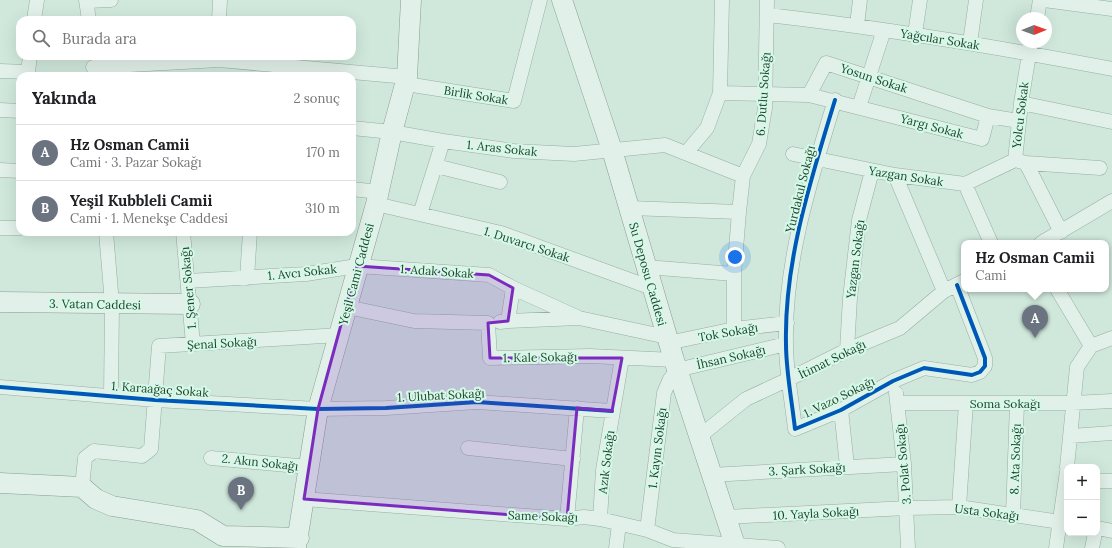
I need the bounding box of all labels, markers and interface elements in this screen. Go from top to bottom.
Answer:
north arrow [1016,12,1052,48]
search box [16,16,356,60]
street label: Yağcılar Sokak [898,25,981,53]
icon: search [30,27,52,49]
text: Burada ara [62,29,137,48]
street label: 6. Dutlu Sokağı [753,52,773,136]
street label: Yosun Sokak [838,60,910,96]
street label: Yolcu Sokak [1008,80,1032,150]
street label: Birlik Sokak [443,82,510,108]
text: Yakında [32,87,96,109]
text: 2 sonuç [293,90,340,107]
street label: Yargı Sokak [898,110,966,142]
text: Hz Osman Camii [70,135,189,154]
street label: 1. Aras Sokak [466,137,539,159]
text: A [41,144,49,161]
text: 170 m [306,144,340,161]
street label: Yurdakul Sokağı [782,144,818,235]
text: Cami · 3. Pazar Sokağı [70,154,202,171]
street label: Yazgan Sokak [867,163,945,189]
text: Yeşil Kubbleli Camii [70,191,212,210]
text: B [41,200,49,217]
text: 310 m [305,200,340,217]
text: Cami · 1. Menekşe Caddesi [70,210,228,227]
street label: Yazgan Sokağı [843,219,867,300]
street label: Yeşil Cami Caddesi [335,221,377,328]
street label: Su Deposu Caddesi [626,221,670,327]
street label: 1. Duvarcı Sokak [482,223,572,265]
popup [961,240,1109,292]
street label: 1. Şener Sokağı [177,246,199,330]
your location [725,247,745,267]
text: Hz Osman Camii [975,248,1095,267]
street label: 1. Avcı Sokak [267,261,338,283]
street label: 1. Adak Sokak [400,261,475,281]
text: Cami [975,267,1006,284]
street label: 3. Vatan Caddesi [49,296,141,312]
pin: A [1022,305,1048,338]
street label: Tok Sokağı [697,319,759,345]
street label: Şenal Sokağı [187,334,257,352]
street label: İtimat Sokağı [796,336,868,382]
street label: İhsan Sokağı [695,342,767,372]
street label: 1. Kale Sokağı [503,349,577,365]
street label: 1. Vazo Sokağı [801,373,877,421]
street label: 1. Karaağaç Sokak [111,378,210,400]
street label: 1. Ulubat Sokağı [397,385,485,405]
street label: Soma Sokağı [970,396,1040,411]
street label: 1. Kayın Sokağı [645,407,669,489]
street label: 3. Polat Sokağı [892,423,914,505]
street label: 8. Ata Sokağı [1006,423,1024,495]
street label: Azık Sokağı [595,429,617,496]
street label: 2. Akın Sokağı [221,451,299,473]
street label: 3. Şark Sokağı [768,459,846,479]
map controls [1064,464,1100,536]
button: + [1064,464,1100,500]
pin: B [228,477,254,510]
button: − [1064,500,1100,536]
street label: Usta Sokağı [954,501,1020,523]
street label: 10. Yayla Sokağı [772,503,860,523]
street label: Same Sokağı [508,507,578,525]

